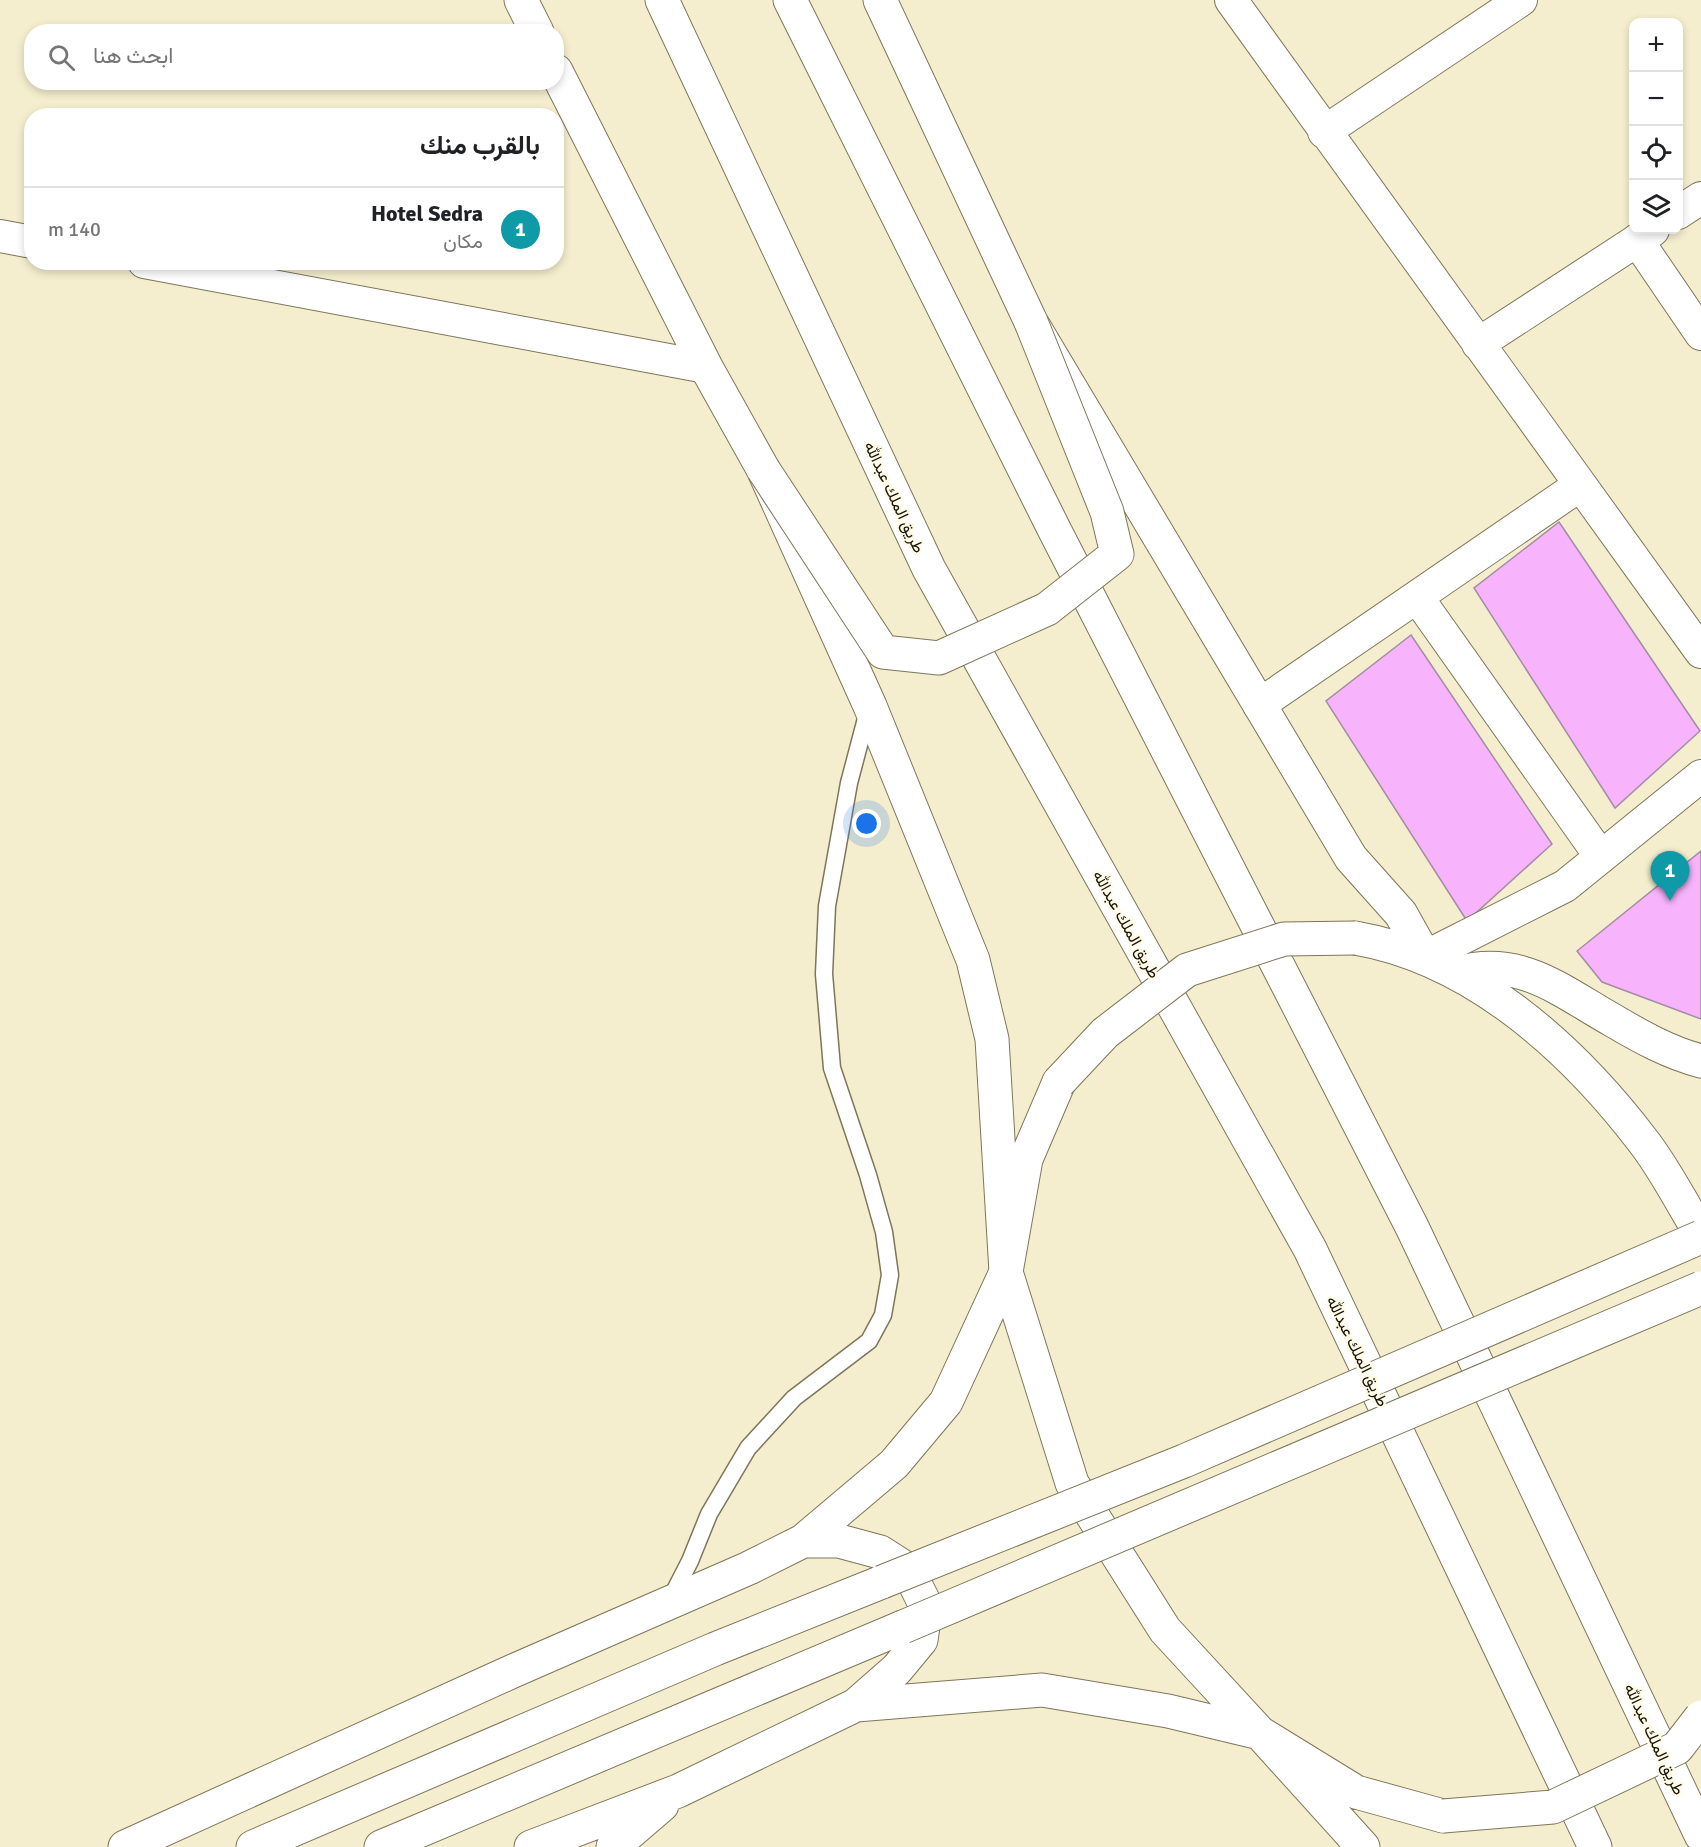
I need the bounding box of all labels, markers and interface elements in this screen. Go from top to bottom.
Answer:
map controls [1629,18,1683,234]
button: + [1629,18,1683,72]
search box [24,24,564,90]
icon: search [45,41,78,74]
text: ابحث هنا [93,42,173,69]
button: − [1629,72,1683,126]
button: locate [1629,126,1683,180]
text: بالقرب منك [420,130,540,162]
button: layers [1629,180,1683,234]
text: Hotel Sedra [371,200,483,227]
text: 140 m [48,217,101,242]
text: 1 [515,217,526,242]
text: مكان [443,229,483,254]
street label: طريق الملك عبدالله [860,439,929,556]
your location [852,809,881,838]
pin: 1 [1650,852,1690,901]
street label: طريق الملك عبدالله [1088,867,1164,982]
street label: طريق الملك عبدالله [1322,1293,1393,1410]
street label: طريق الملك عبدالله [1620,1681,1689,1798]

